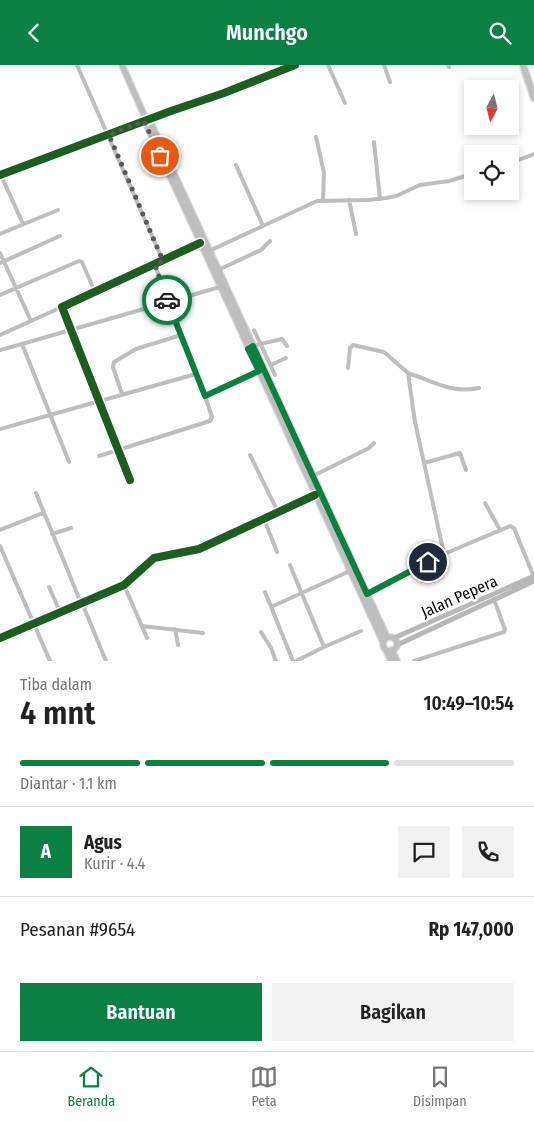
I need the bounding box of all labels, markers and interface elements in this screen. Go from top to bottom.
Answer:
icon: back [20,19,48,47]
text: Munchgo [226,19,308,46]
icon: search [486,19,514,47]
north arrow [464,80,519,135]
map controls [464,80,519,200]
pin [139,135,181,177]
icon: bag [146,142,174,170]
button: locate [464,145,519,200]
courier [142,275,192,325]
icon: car [153,286,181,314]
pin [407,541,449,583]
icon: home [414,548,442,576]
street label: Jalan Pepera [418,571,500,622]
text: Tiba dalam [20,675,92,694]
text: 10:49–10:54 [424,692,514,715]
text: 4 mnt [20,694,95,732]
text: Diantar · 1.1 km [20,774,117,793]
button: chat [398,826,450,878]
button: phone [462,826,514,878]
text: Agus [84,831,122,854]
text: A [41,840,51,863]
text: Kurir · 4.4 [84,854,145,873]
text: Pesanan #9654 [20,918,135,941]
text: Rp 147,000 [428,918,514,941]
button: Bantuan [20,983,262,1041]
button: Bagikan [272,983,514,1041]
tab: Beranda [67,1063,115,1110]
tab: Peta [250,1063,278,1110]
tab: Disimpan [413,1063,467,1110]

